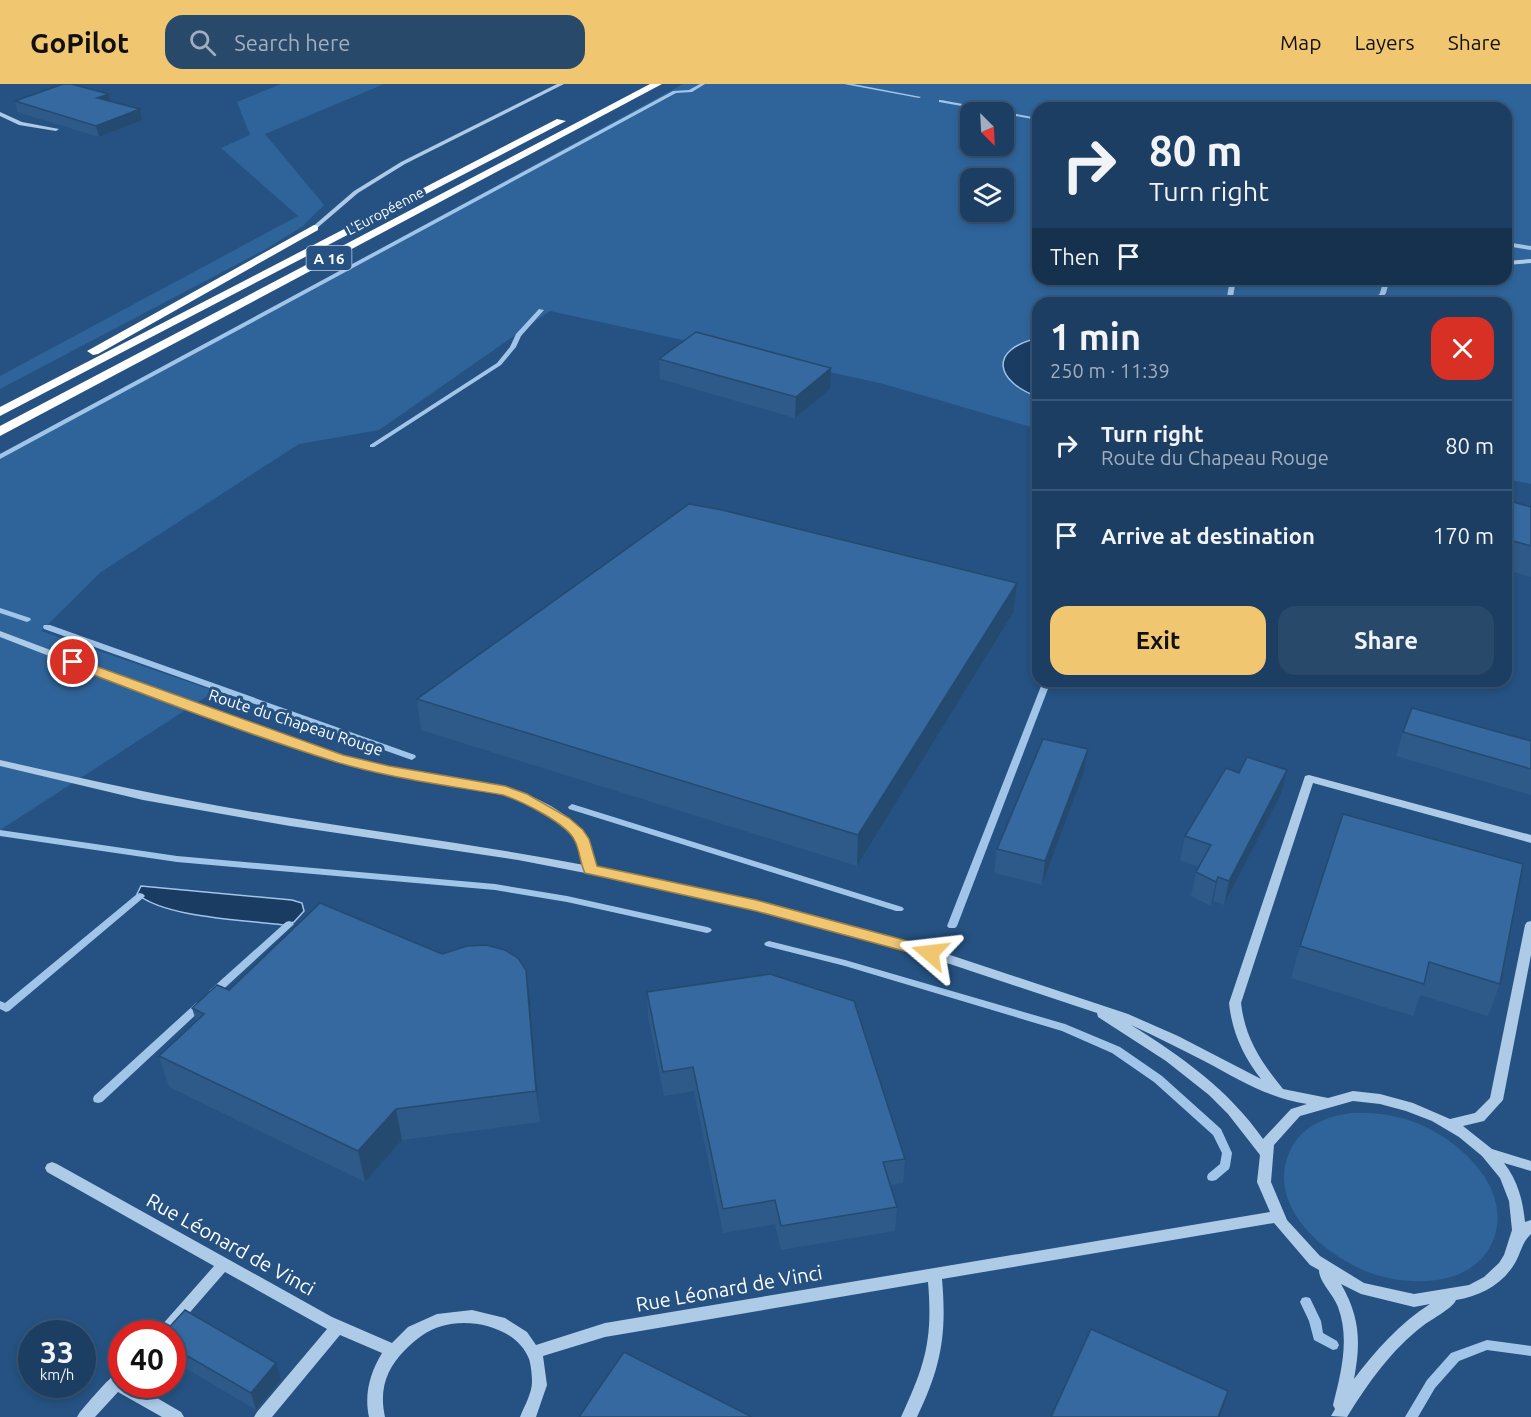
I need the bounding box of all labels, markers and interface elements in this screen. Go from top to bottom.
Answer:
search box [165,15,585,69]
icon: search [186,26,219,59]
text: GoPilot [30,27,129,58]
text: Search here [234,30,350,55]
text: Map [1280,30,1321,54]
text: Layers [1354,30,1415,54]
text: Share [1448,30,1501,54]
north arrow [960,102,1014,156]
map controls [960,102,1014,222]
icon: right [1050,126,1128,204]
text: 80 m [1149,127,1243,174]
button: layers [960,168,1014,222]
text: Turn right [1149,176,1269,206]
street label: L'Européenne [343,184,427,238]
icon: arrive [1112,240,1145,273]
text: Then [1050,244,1100,269]
road number: A 16 [306,246,352,270]
text: 1 min [1050,316,1141,357]
button: close [1431,317,1494,380]
text: 250 m · 11:39 [1050,359,1170,382]
text: Turn right [1101,421,1203,446]
icon: right [1050,429,1083,462]
text: 80 m [1445,433,1494,458]
text: Route du Chapeau Rouge [1101,446,1329,469]
icon: arrive [1050,519,1083,552]
text: Arrive at destination [1101,523,1315,548]
text: 170 m [1433,523,1494,548]
button: Exit [1050,606,1266,675]
button: Share [1278,606,1494,675]
pin [47,636,98,687]
icon: arrive [56,645,89,678]
street label: Route du Chapeau Rouge [207,685,385,759]
position arrow [898,921,962,985]
street label: Rue Léonard de Vinci [143,1188,319,1300]
street label: Rue Léonard de Vinci [634,1260,824,1316]
speed limit sign: 40 [108,1320,186,1398]
text: 33 [40,1335,74,1369]
text: km/h [40,1366,74,1383]

